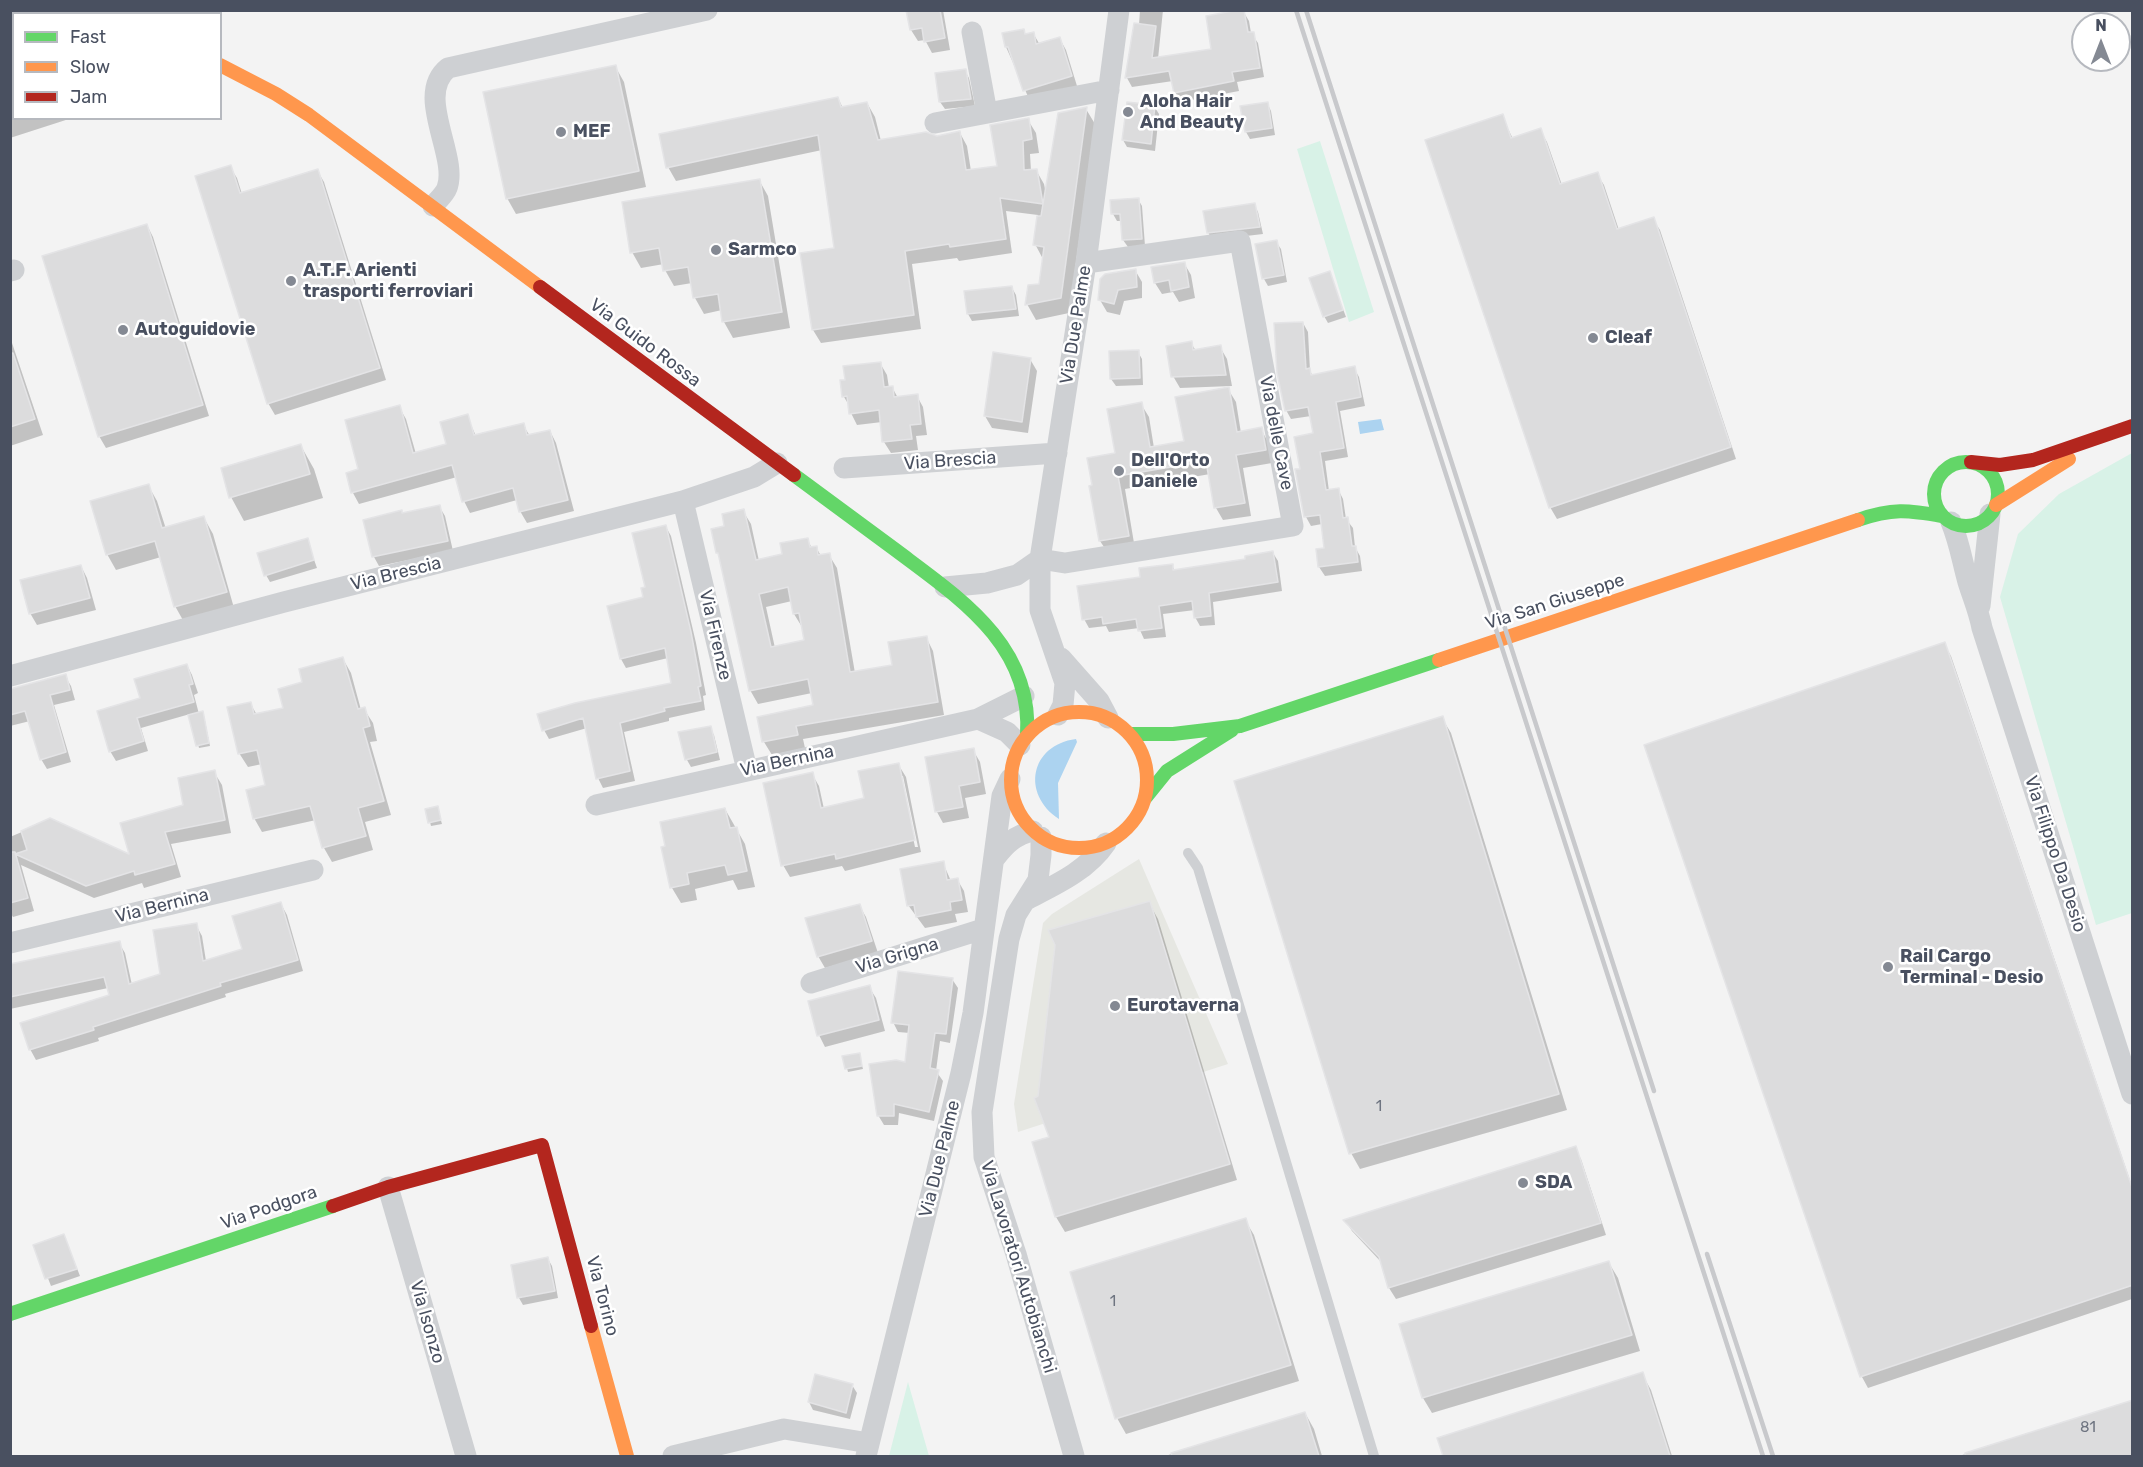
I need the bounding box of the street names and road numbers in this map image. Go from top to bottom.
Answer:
street label: Via Due Palme [1056,264,1096,386]
street label: Via Guido Rossa [585,294,705,392]
street label: Via delle Cave [1254,374,1298,492]
street label: Via Brescia [903,447,997,475]
street label: Via Brescia [348,552,444,596]
street label: Via San Giuseppe [1483,569,1627,635]
street label: Via Firenze [694,588,736,682]
street label: Via Bernina [738,741,836,781]
street label: Via Filippo Da Desio [2019,773,2091,935]
street label: Via Bernina [113,884,211,928]
street label: Via Grigna [853,933,941,979]
street label: Via Due Palme [915,1098,965,1220]
street label: Via Lavoratori Autobianchi [975,1158,1061,1376]
street label: Via Podgora [218,1181,320,1235]
street label: Via Torino [581,1254,623,1338]
street label: Via Isonzo [405,1278,449,1366]

